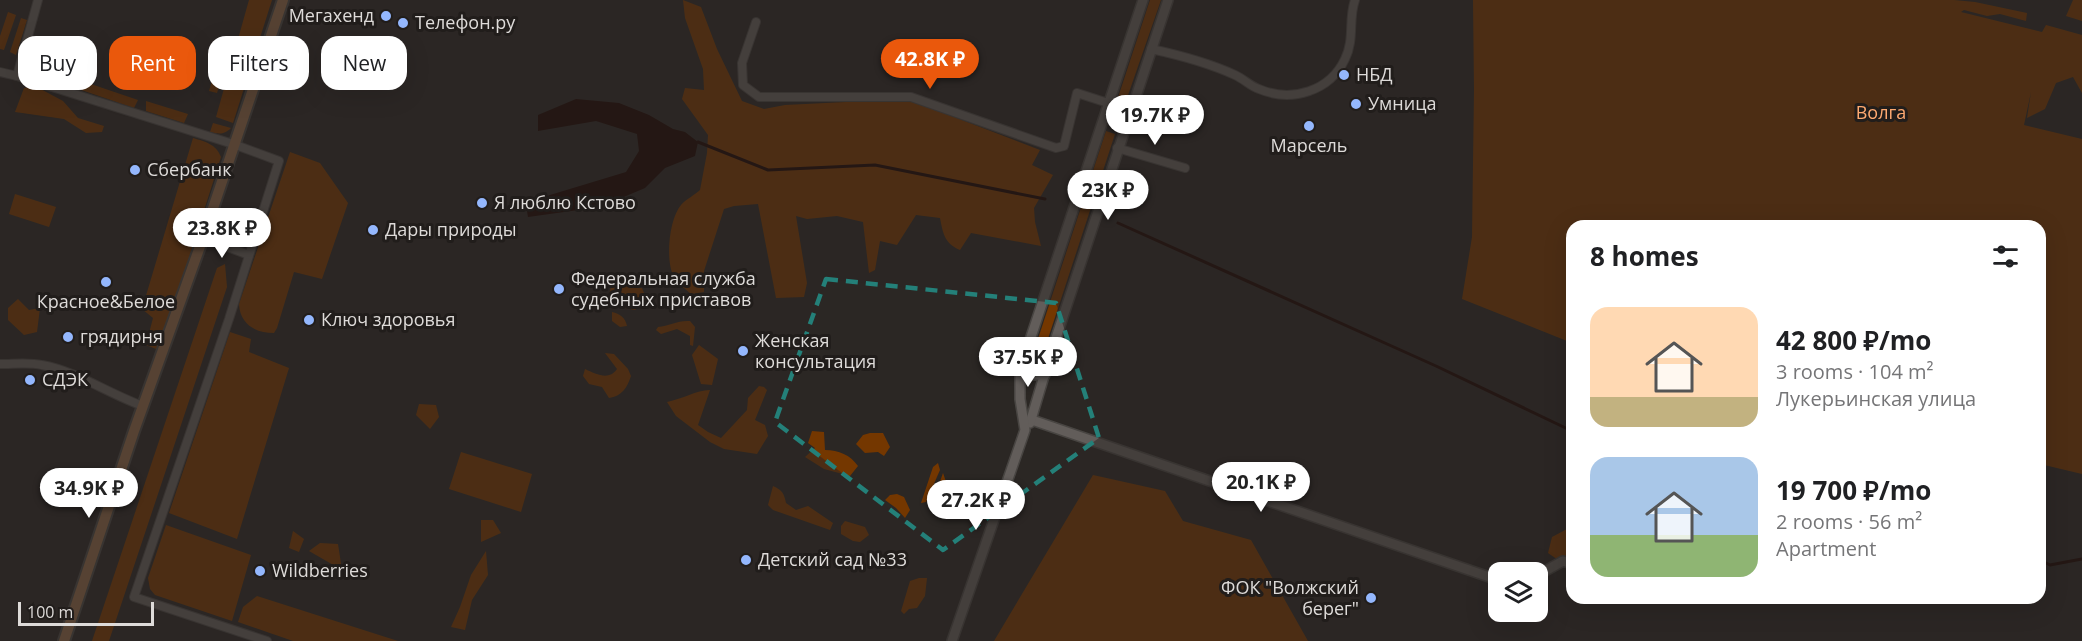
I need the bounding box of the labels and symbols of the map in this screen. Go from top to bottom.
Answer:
place label: Мегахенд [289,3,374,27]
marker: Мегахенд [379,9,393,23]
place label: Телефон.ру [415,10,516,34]
marker: Телефон.ру [396,16,410,30]
pin: 42.8K ₽ [875,39,985,90]
place label: НБД [1356,62,1393,86]
marker: НБД [1337,68,1351,82]
place label: Умница [1368,91,1436,115]
pin: 19.7K ₽ [1100,95,1210,146]
marker: Умница [1349,97,1363,111]
park label: Волга [1856,100,1906,124]
marker: Марсель [1302,119,1316,133]
place label: Марсель [1271,133,1347,157]
place label: Сбербанк [147,157,232,181]
marker: Сбербанк [128,163,142,177]
pin: 23K ₽ [1066,170,1150,221]
place label: Я люблю Кстово [494,190,636,214]
marker: Я люблю Кстово [475,196,489,210]
pin: 23.8K ₽ [167,208,277,259]
place label: Дары природы [385,217,516,241]
marker: Дары природы [366,223,380,237]
place label: Федеральная служба судебных приставов [571,266,756,311]
marker: Красное&Белое [99,275,113,289]
marker: Федеральная служба судебных приставов [552,282,566,296]
place label: Красное&Белое [37,289,175,313]
place label: Ключ здоровья [321,307,455,331]
marker: Ключ здоровья [302,313,316,327]
place label: грядирня [80,324,163,348]
place label: Женская консультация [755,328,876,373]
marker: грядирня [61,330,75,344]
pin: 37.5K ₽ [973,337,1083,388]
marker: Женская консультация [736,344,750,358]
place label: СДЭК [42,367,88,391]
marker: СДЭК [23,373,37,387]
pin: 20.1K ₽ [1206,462,1316,513]
pin: 34.9K ₽ [34,468,144,519]
pin: 27.2K ₽ [921,480,1031,531]
place label: Детский сад №33 [758,547,907,571]
marker: Детский сад №33 [739,553,753,567]
place label: Wildberries [272,558,368,582]
marker: Wildberries [253,564,267,578]
place label: ФОК "Волжский берег" [1221,575,1359,620]
marker: ФОК "Волжский берег" [1364,591,1378,605]
scale bar [18,599,154,626]

